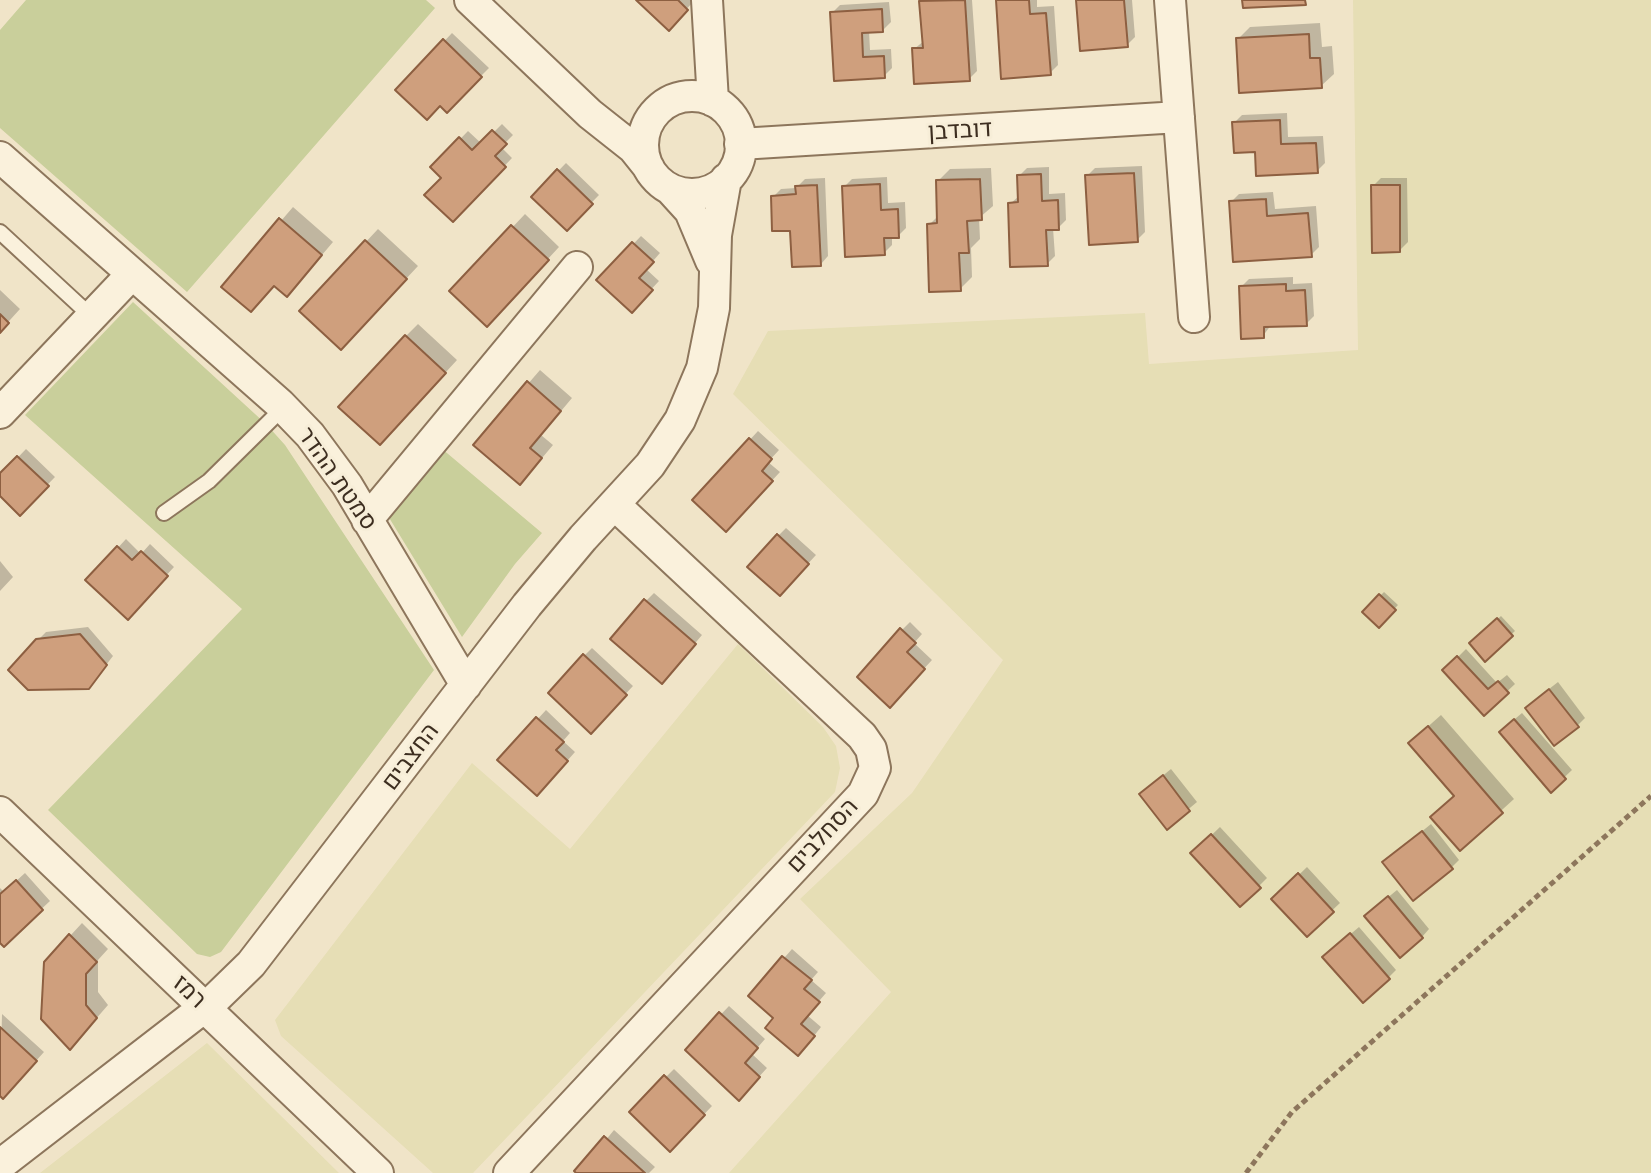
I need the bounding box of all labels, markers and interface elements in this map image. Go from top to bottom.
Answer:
street label: דובדבן [927,115,993,147]
street label: סמטת ההדר [291,422,383,536]
street label: החצבים [376,718,446,796]
street label: הסחלבים [781,793,865,879]
street label: רמז [166,969,212,1015]

